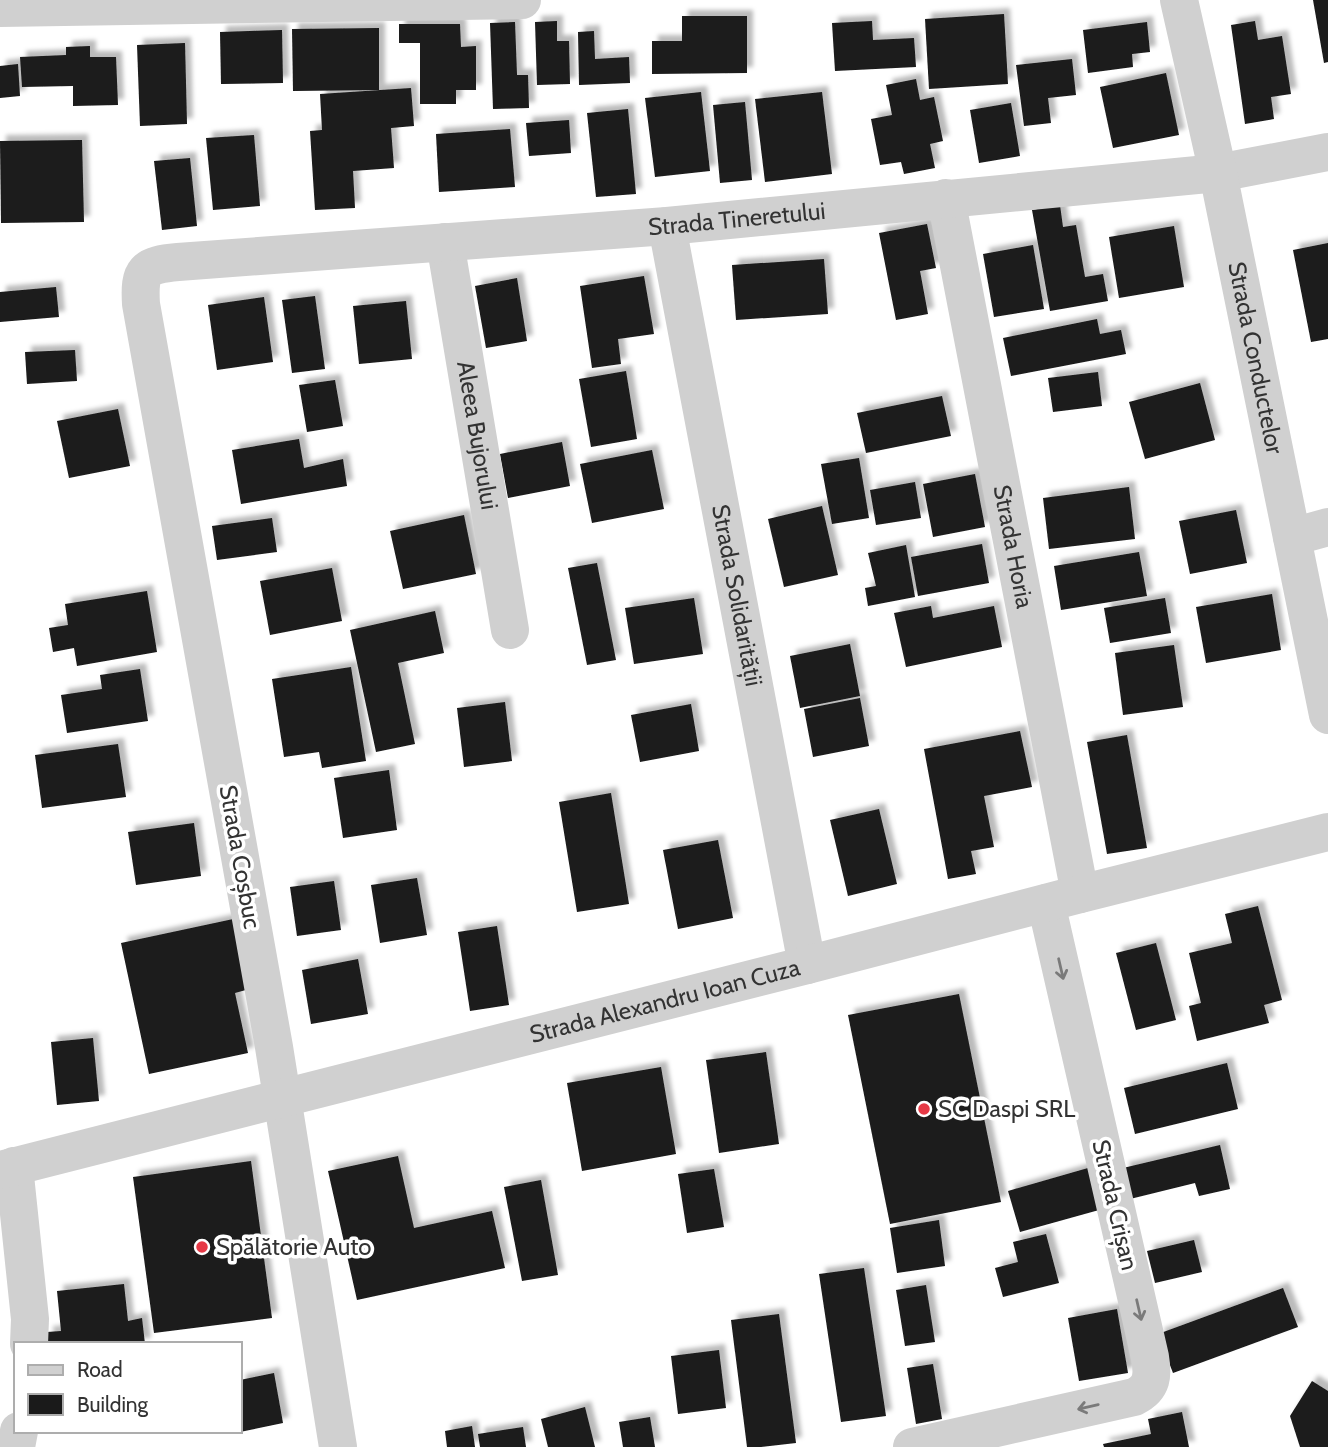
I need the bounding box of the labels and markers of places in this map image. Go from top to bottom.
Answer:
place label: SC Daspi SRL [938,1094,1075,1123]
marker: SC Daspi SRL [916,1101,932,1117]
place label: Spălătorie Auto [216,1232,372,1261]
marker: Spălătorie Auto [194,1239,210,1255]

